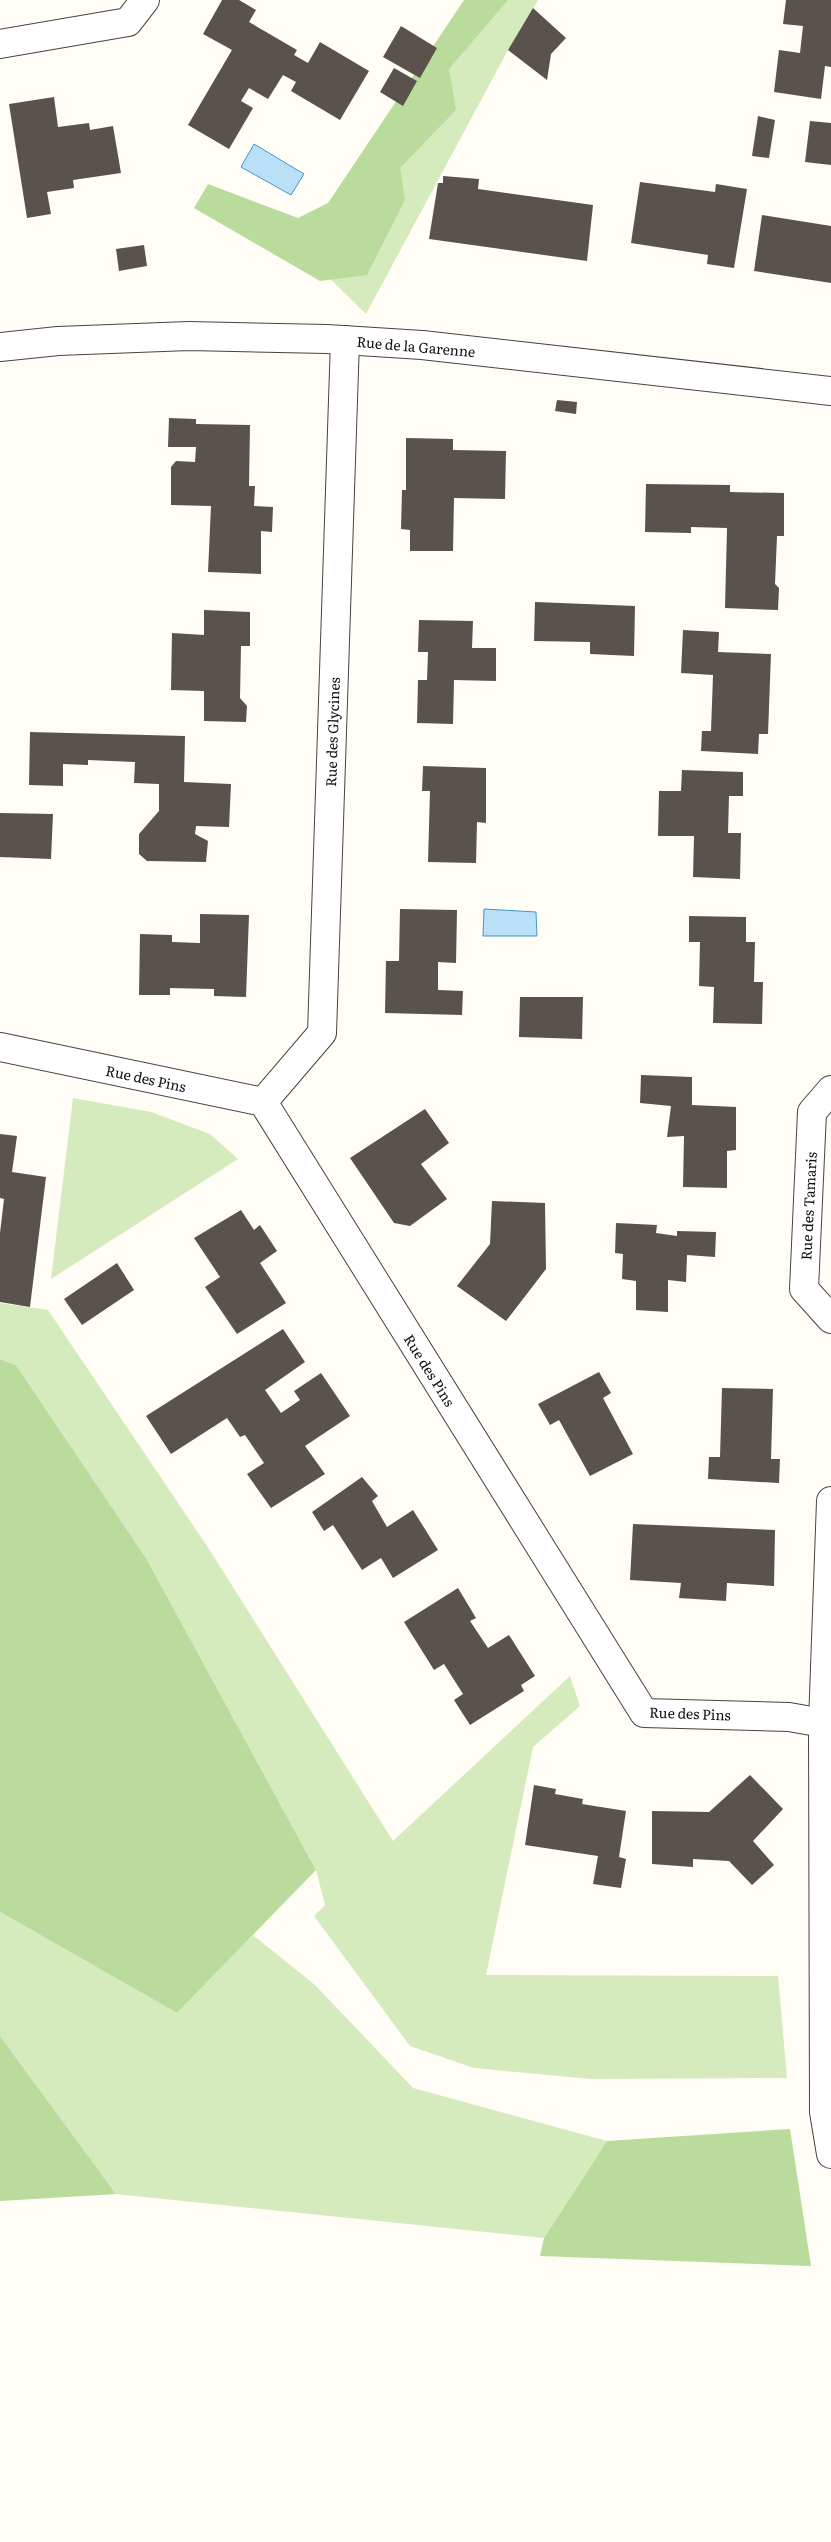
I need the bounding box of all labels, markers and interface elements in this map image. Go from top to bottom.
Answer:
street label: Rue de la Garenne [356,331,476,361]
street label: Rue des Glycines [320,677,344,787]
street label: Rue des Pins [104,1060,188,1096]
street label: Rue des Tamaris [795,1151,821,1261]
street label: Rue des Pins [400,1330,460,1410]
street label: Rue des Pins [649,1702,731,1724]

